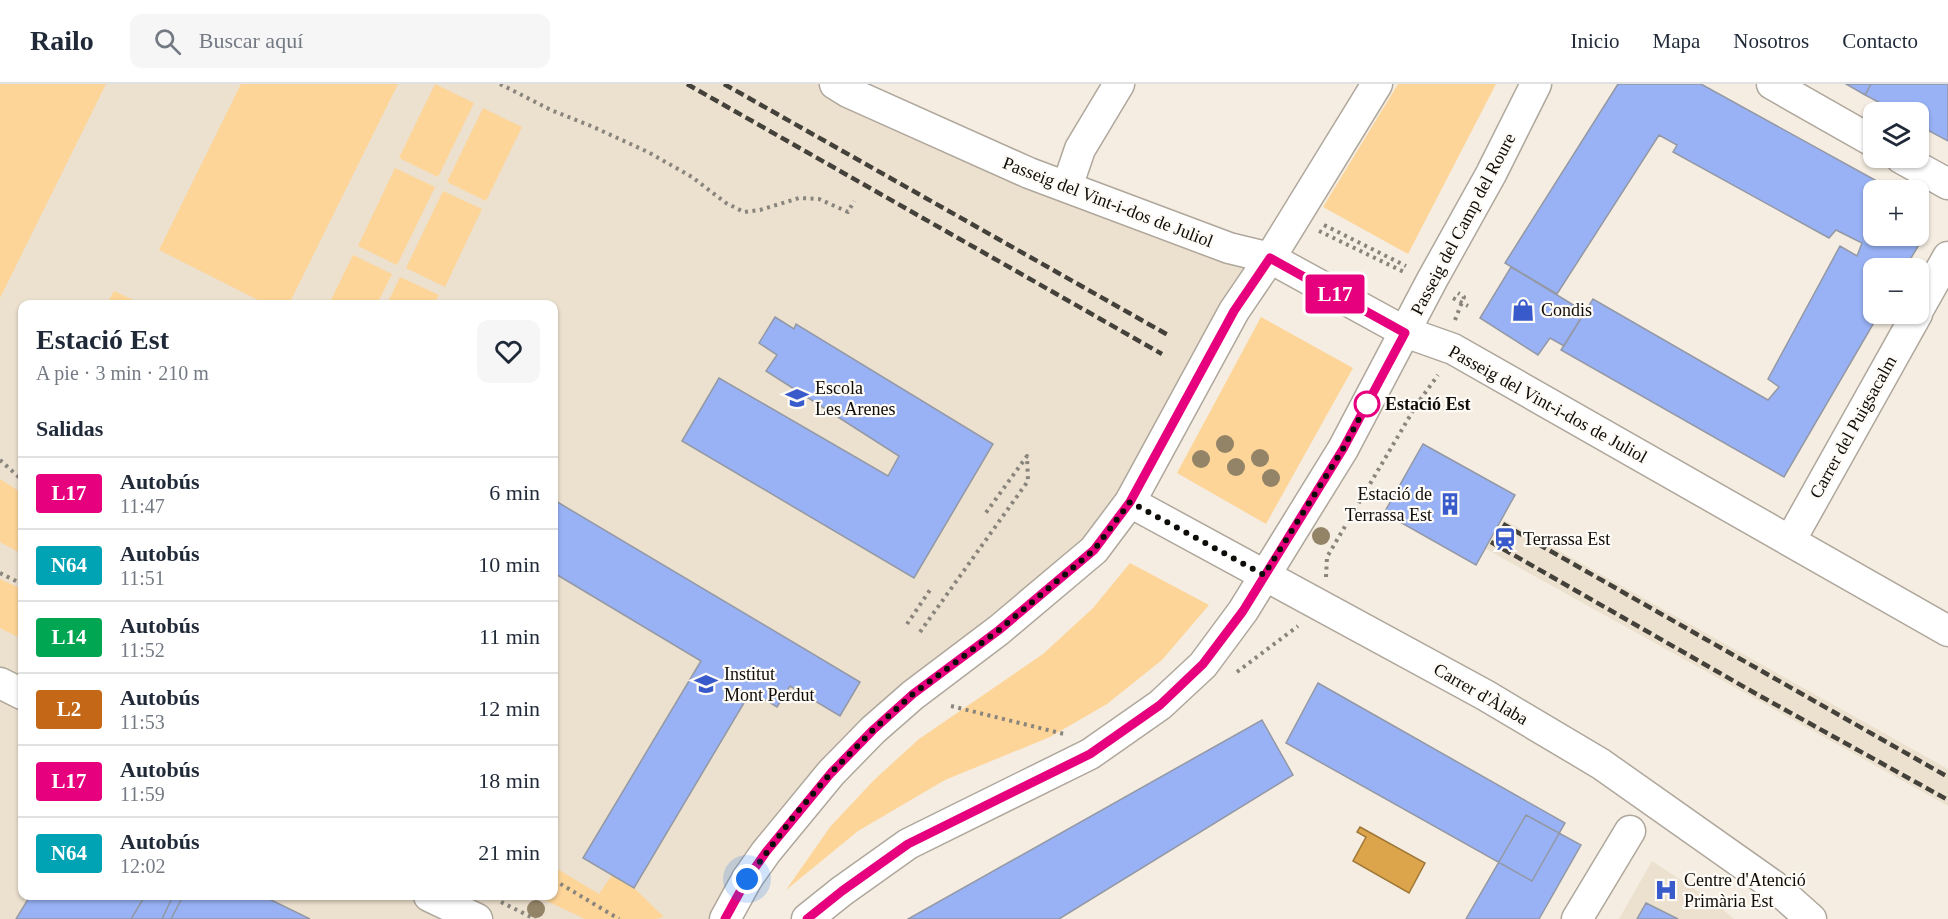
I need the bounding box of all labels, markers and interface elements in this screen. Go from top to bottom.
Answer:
search box [130,14,550,68]
text: Railo [30,25,94,56]
icon: search [151,25,184,58]
text: Buscar aquí [199,28,303,53]
text: Inicio [1571,29,1620,53]
text: Mapa [1653,29,1700,53]
text: Nosotros [1733,29,1809,53]
text: Contacto [1842,29,1918,53]
map controls [1863,102,1929,324]
button: layers [1863,102,1929,168]
street label: Passeig del Camp del Roure [1407,130,1519,318]
street label: Passeig del Vint-i-dos de Juliol [1000,153,1216,251]
button: + [1863,180,1929,246]
button: − [1863,258,1929,324]
line badge: L17 [1300,274,1370,314]
text: L17 [1317,282,1353,306]
shop icon: Condis [1510,297,1536,323]
place label: Condis [1541,300,1592,320]
button: heart [477,320,540,383]
text: Estació Est [36,324,169,355]
street label: Passeig del Vint-i-dos de Juliol [1445,341,1651,467]
street label: Carrer del Puigsacalm [1805,352,1901,502]
text: A pie · 3 min · 210 m [36,362,209,384]
place label: Escola Les Arenes [815,378,895,419]
school or university icon: Escola Les Arenes [784,385,810,411]
marker: Estació Est [1354,391,1380,417]
place label: Estació Est [1385,394,1471,414]
text: Salidas [36,416,103,441]
text: Autobús [120,469,199,494]
text: 6 min [489,480,540,505]
text: L17 [51,481,87,505]
place label: Estació de Terrassa Est [1345,484,1432,525]
building icon: Estació de Terrassa Est [1437,491,1463,517]
text: 11:47 [120,495,165,517]
station icon: Terrassa Est [1492,526,1518,552]
place label: Terrassa Est [1523,529,1610,549]
text: Autobús [120,541,199,566]
text: 10 min [478,552,540,577]
text: N64 [51,553,87,577]
text: 11:51 [120,567,165,589]
text: Autobús [120,613,199,638]
text: 11 min [479,624,540,649]
text: L14 [51,625,87,649]
text: 11:52 [120,639,165,661]
street label: Carrer d'Àlaba [1430,658,1532,729]
place label: Institut Mont Perdut [724,664,815,705]
school or university icon: Institut Mont Perdut [693,671,719,697]
text: Autobús [120,685,199,710]
text: 12 min [478,696,540,721]
text: L2 [57,697,81,721]
text: 11:53 [120,711,165,733]
text: Autobús [120,757,199,782]
text: 18 min [478,768,540,793]
text: L17 [51,769,87,793]
text: 11:59 [120,783,165,805]
text: Autobús [120,829,199,854]
text: 21 min [478,840,540,865]
text: N64 [51,841,87,865]
text: 12:02 [120,855,166,877]
your location [732,864,762,894]
place label: Centre d'Atenció Primària Est [1684,870,1806,911]
hospital icon: Centre d'Atenció Primària Est [1653,877,1679,903]

